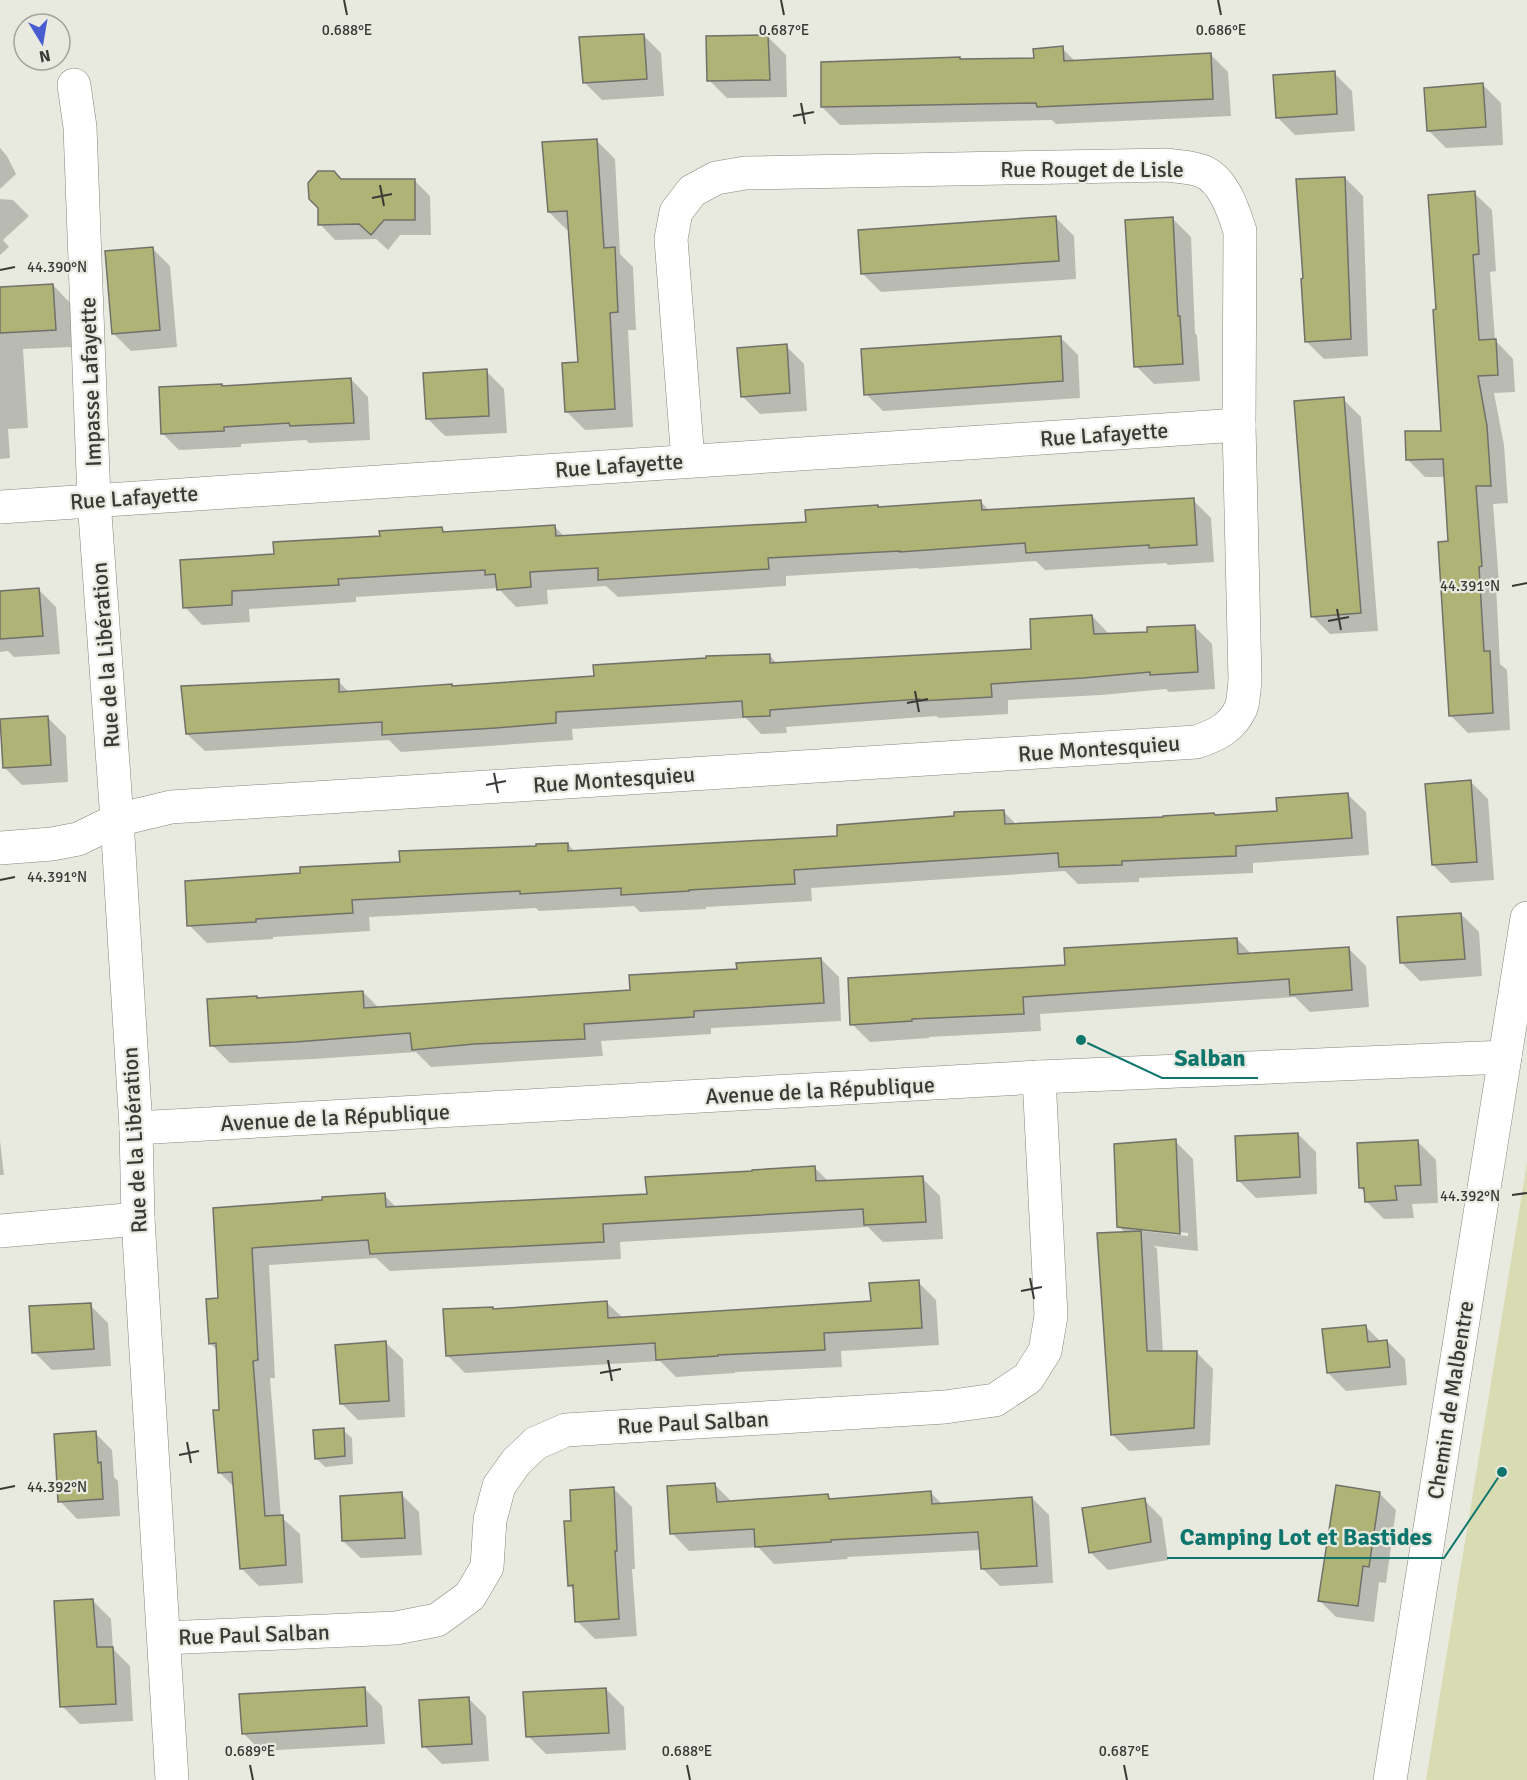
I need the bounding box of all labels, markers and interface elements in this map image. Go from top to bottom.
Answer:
north arrow [12,12,72,72]
text: 0.688°E [322,21,372,39]
text: 0.687°E [759,21,809,39]
text: 0.686°E [1196,21,1246,39]
text: N [37,45,52,67]
street label: Rue Rouget de Lisle [1000,156,1184,183]
text: 44.390°N [27,258,87,276]
street label: Impasse Lafayette [74,297,107,467]
street label: Rue Lafayette [1039,417,1169,452]
street label: Rue Lafayette [554,448,684,483]
street label: Rue Lafayette [69,480,199,515]
street label: Rue de la Libération [86,561,125,749]
text: 44.391°N [1440,577,1500,595]
street label: Rue Montesquieu [1017,729,1181,768]
street label: Rue Montesquieu [532,760,696,799]
text: 44.391°N [27,868,87,886]
callout: Salban [1162,1036,1258,1078]
text: Salban [1174,1043,1246,1073]
street label: Rue de la Libération [116,1046,153,1234]
street label: Avenue de la République [705,1071,935,1110]
street label: Avenue de la République [220,1098,450,1137]
text: 44.392°N [1440,1187,1500,1205]
street label: Chemin de Malbentre [1421,1299,1480,1501]
street label: Rue Paul Salban [617,1405,769,1440]
text: 44.392°N [27,1478,87,1496]
callout: Camping Lot et Bastides [1167,1516,1444,1558]
text: Camping Lot et Bastides [1180,1522,1432,1552]
street label: Rue Paul Salban [178,1618,330,1651]
text: 0.689°E [225,1742,275,1760]
text: 0.688°E [662,1742,712,1760]
text: 0.687°E [1099,1742,1149,1760]

